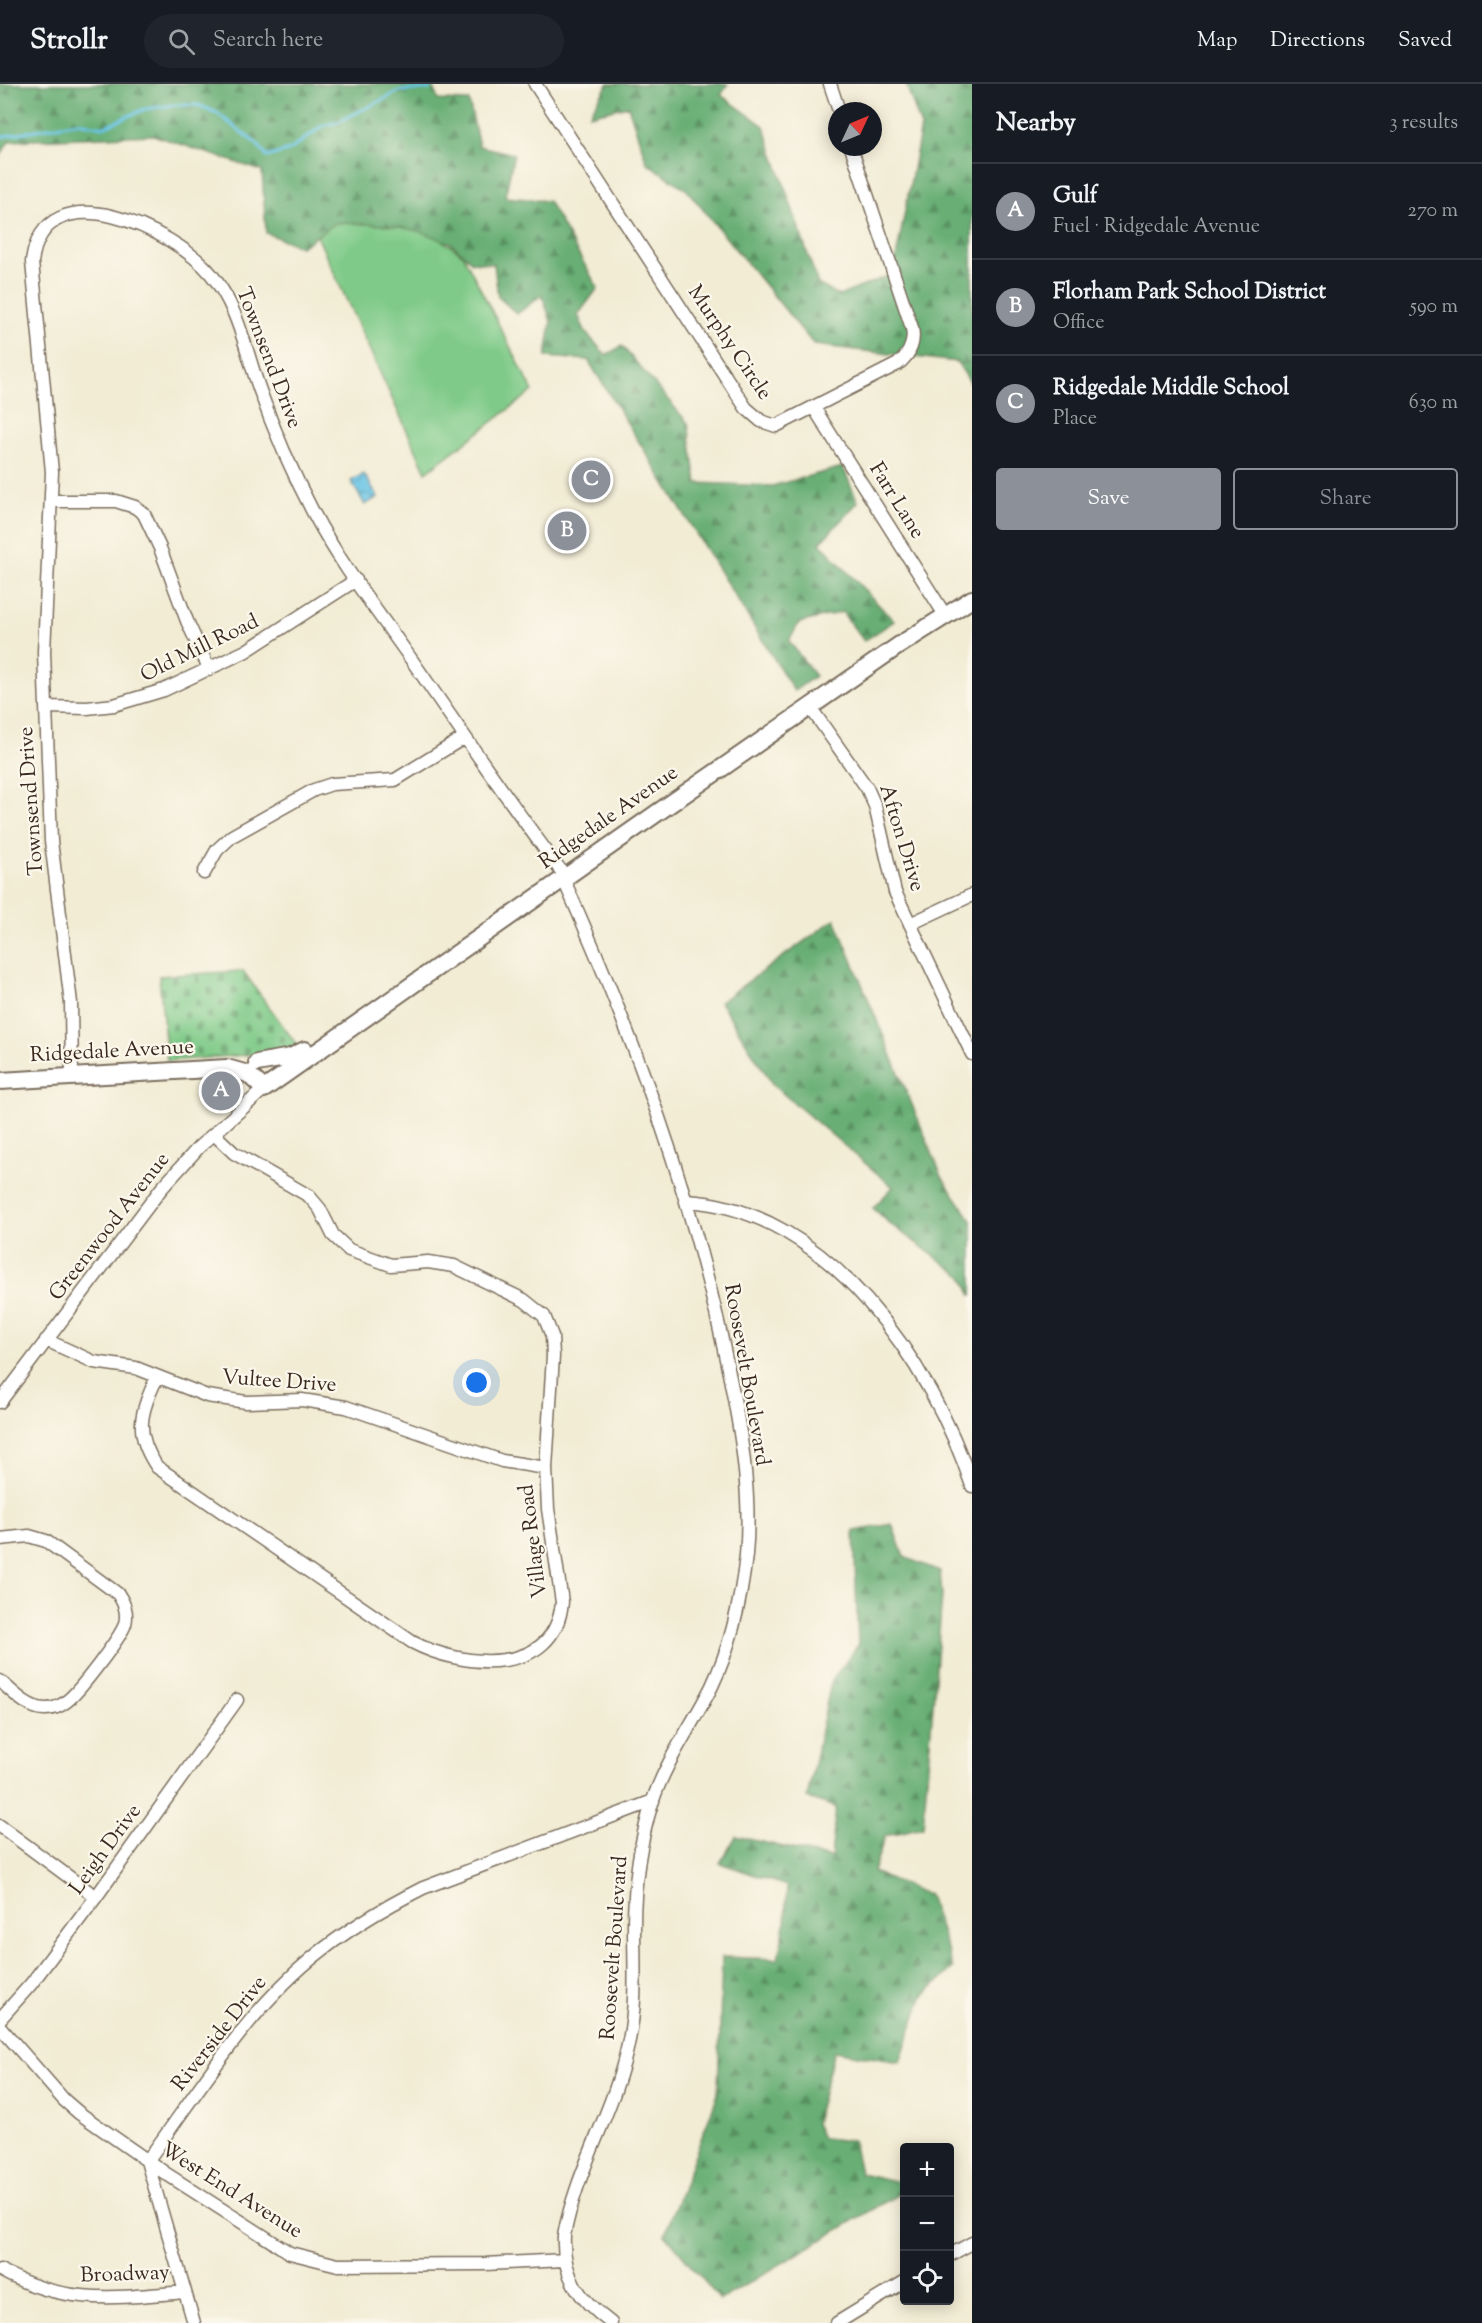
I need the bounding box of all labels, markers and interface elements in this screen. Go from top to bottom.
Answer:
search box [144,14,564,68]
text: Strollr [30,21,108,61]
icon: search [165,25,198,58]
text: Search here [213,25,323,57]
text: Map [1197,26,1237,56]
text: Directions [1270,26,1365,56]
text: Saved [1398,26,1452,56]
north arrow [828,102,882,156]
text: Nearby [996,105,1076,142]
text: 3 results [1389,109,1458,138]
text: Gulf [1053,181,1097,213]
text: A [1007,197,1024,226]
text: 270 m [1408,197,1458,226]
text: Fuel · Ridgedale Avenue [1053,213,1260,242]
text: Florham Park School District [1053,277,1326,309]
street label: Murphy Circle [679,280,779,406]
street label: Townsend Drive [227,283,309,433]
text: B [1009,293,1022,322]
text: 590 m [1410,293,1458,322]
text: Office [1053,309,1105,338]
text: Ridgedale Middle School [1053,373,1289,405]
text: C [1007,389,1024,418]
text: 630 m [1409,389,1458,418]
text: Place [1053,405,1097,434]
street label: Farr Lane [861,457,931,545]
pin: C [572,458,610,502]
button: Save [996,468,1221,530]
button: Share [1233,468,1458,530]
pin: B [548,508,586,554]
street label: Old Mill Road [136,607,264,691]
street label: Townsend Drive [12,726,52,876]
street label: Ridgedale Avenue [533,759,685,877]
street label: Afton Drive [871,781,931,895]
street label: Ridgedale Avenue [29,1033,195,1071]
pin: A [202,1068,240,1114]
street label: Greenwood Avenue [42,1146,178,1308]
street label: Roosevelt Boulevard [715,1282,777,1469]
street label: Vultee Drive [220,1363,338,1401]
your location [462,1368,491,1397]
street label: Village Road [512,1482,556,1600]
street label: Leigh Drive [63,1798,149,1902]
street label: Roosevelt Boulevard [594,1855,636,2041]
street label: Riverside Drive [165,1970,275,2098]
street label: West End Avenue [154,2135,308,2247]
map controls [900,2143,954,2305]
button: + [900,2143,954,2197]
button: − [900,2197,954,2251]
button: locate [900,2251,954,2305]
street label: Broadway [80,2258,171,2292]

